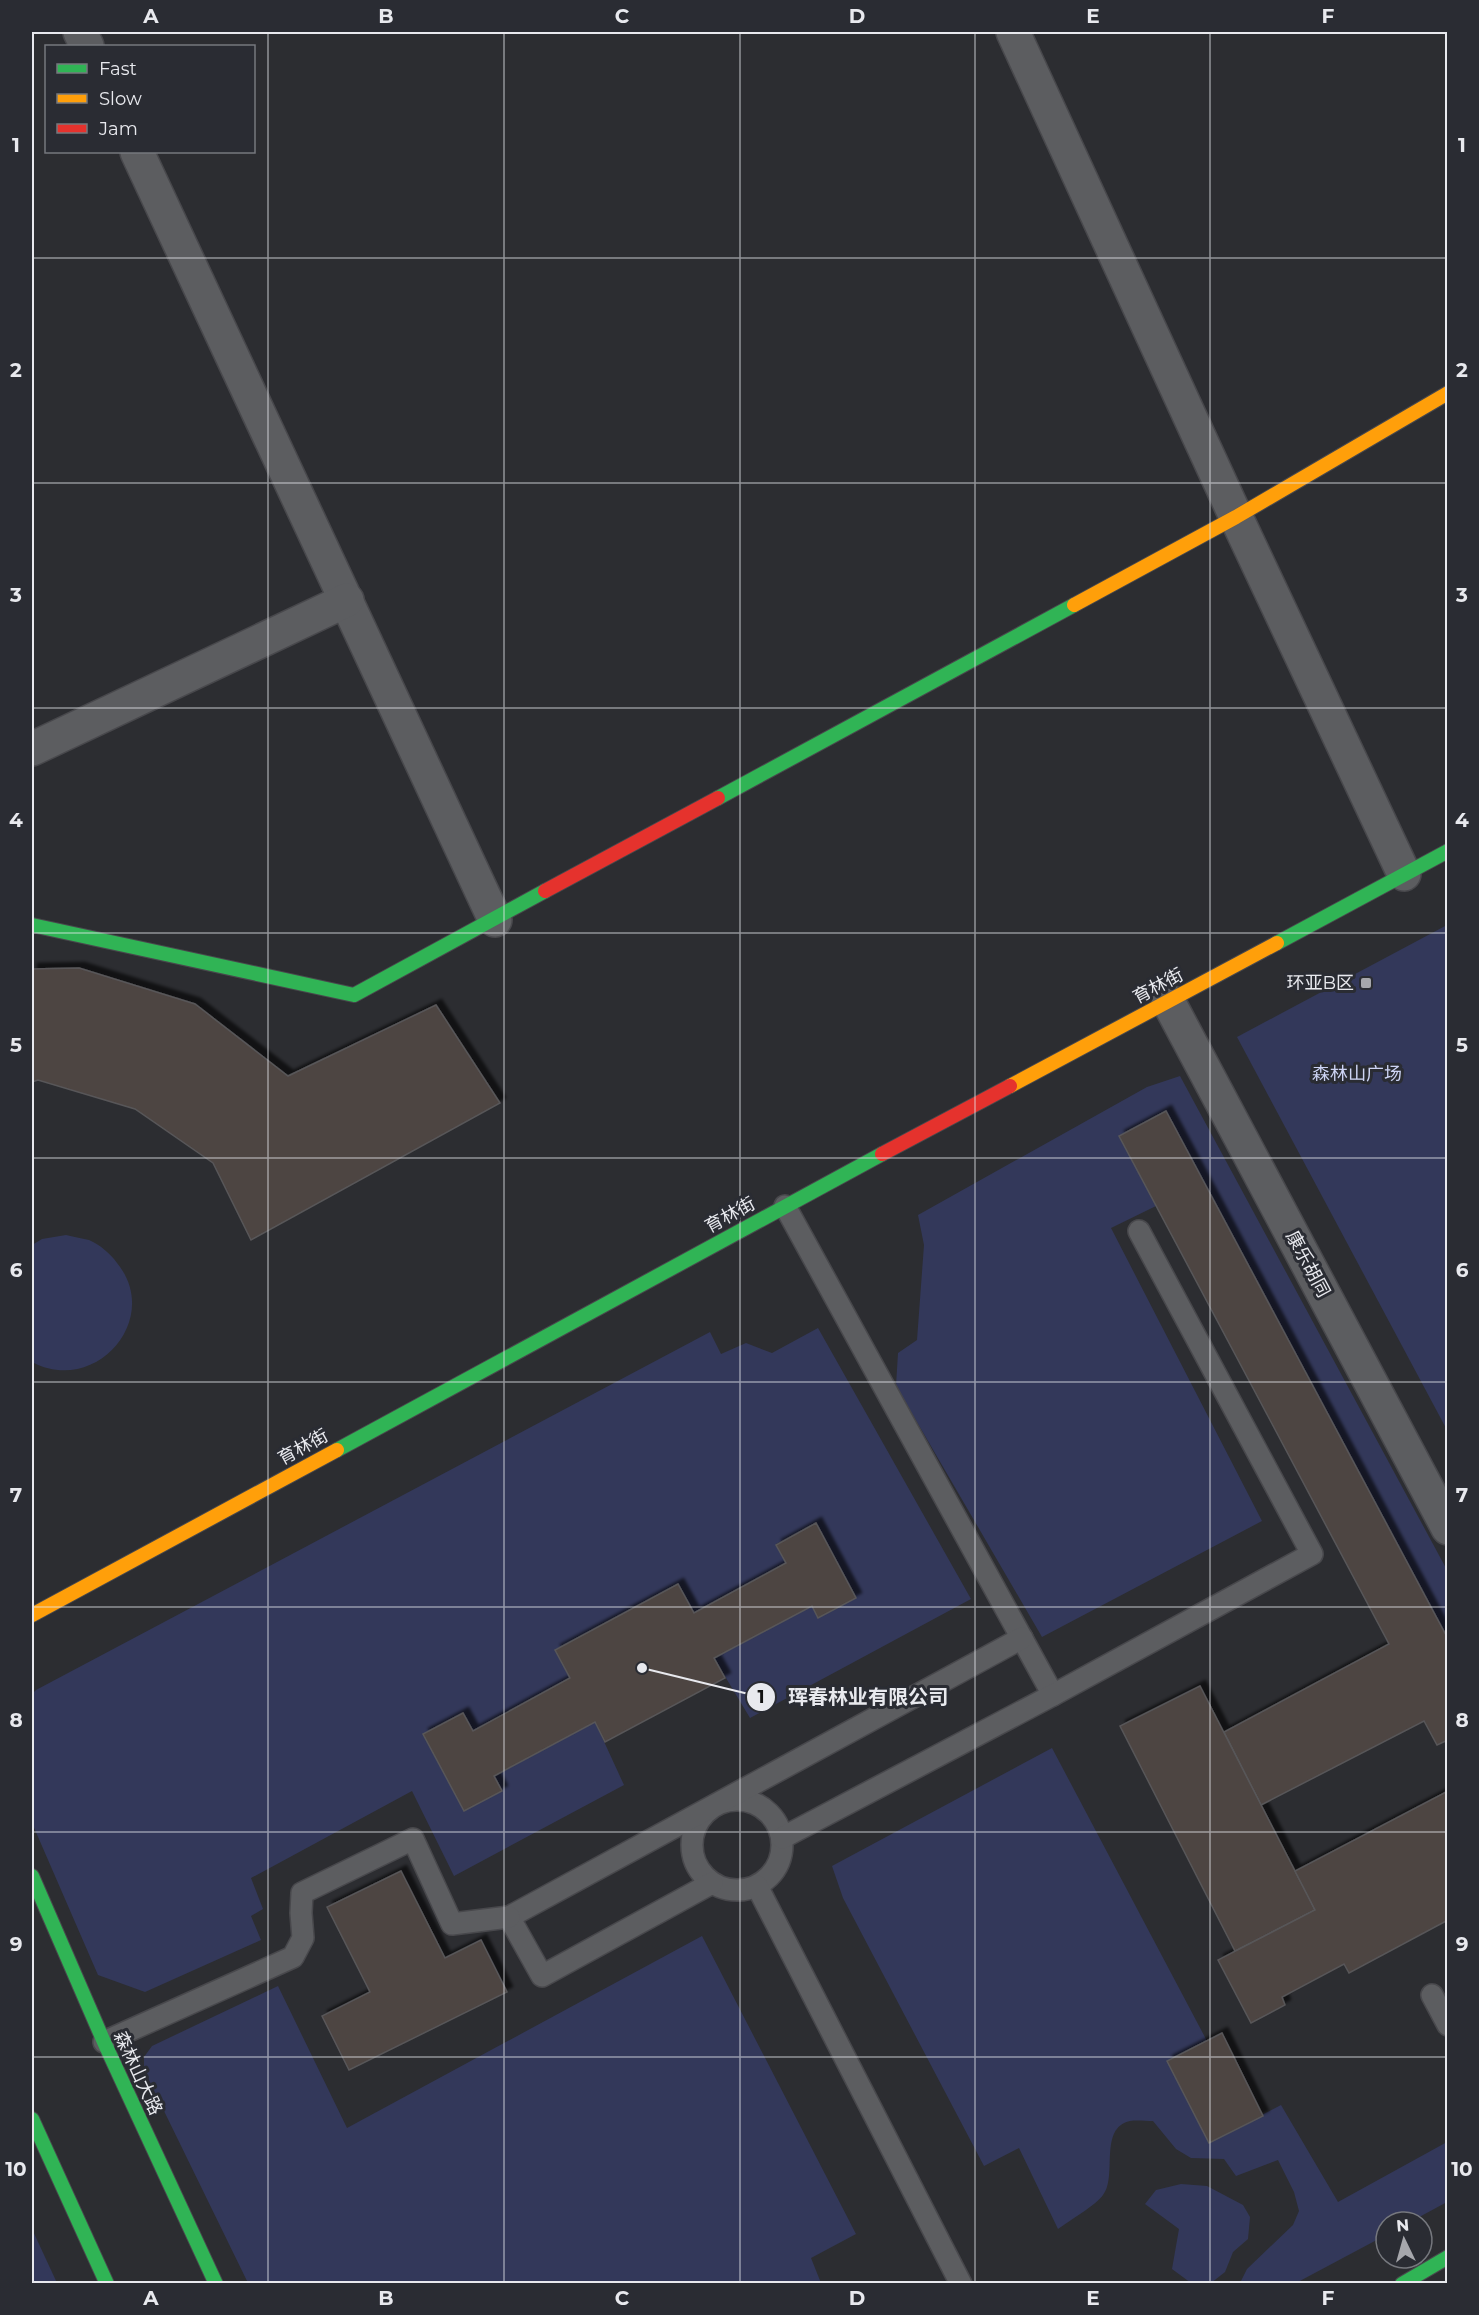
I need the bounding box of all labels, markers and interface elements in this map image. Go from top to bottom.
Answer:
text: A [142,4,159,28]
text: B [378,4,394,28]
text: C [615,4,630,28]
text: D [849,4,865,28]
text: E [1086,4,1100,28]
text: F [1322,4,1335,28]
legend [45,45,255,153]
text: Fast [99,58,137,80]
text: Slow [99,88,142,110]
text: Jam [98,118,138,140]
text: 1 [12,133,20,157]
text: 1 [1458,133,1466,157]
text: 2 [10,358,22,382]
text: 2 [1456,358,1468,382]
text: 3 [9,583,22,607]
text: 3 [1455,583,1468,607]
text: 4 [9,808,23,832]
text: 4 [1455,808,1469,832]
street label: 育林街 [1129,964,1187,1008]
place label: 环亚B区 [1286,972,1354,994]
marker: 环亚B区 [1359,976,1373,990]
text: 5 [10,1033,22,1057]
text: 5 [1456,1033,1468,1057]
park label: 森林山广场 [1312,1063,1402,1085]
street label: 育林街 [701,1192,759,1238]
street label: 康乐胡同 [1281,1227,1335,1301]
text: 6 [10,1258,23,1282]
text: 6 [1456,1258,1469,1282]
street label: 育林街 [274,1424,332,1470]
text: 7 [10,1483,22,1507]
text: 7 [1456,1483,1468,1507]
callout: 珲春林业有限公司 [746,1678,960,1716]
text: 珲春林业有限公司 [788,1685,948,1709]
text: 1 [757,1686,765,1708]
text: 8 [9,1708,23,1732]
text: 8 [1455,1708,1469,1732]
text: 9 [10,1932,22,1956]
text: 9 [1456,1932,1468,1956]
street label: 森林山大路 [109,2028,167,2118]
text: 10 [5,2157,27,2181]
text: 10 [1451,2157,1473,2181]
north arrow [1374,2210,1434,2270]
text: N [1395,2216,1410,2236]
text: A [142,2286,159,2310]
text: B [378,2286,394,2310]
text: C [615,2286,630,2310]
text: D [849,2286,865,2310]
text: E [1086,2286,1100,2310]
text: F [1322,2286,1335,2310]

